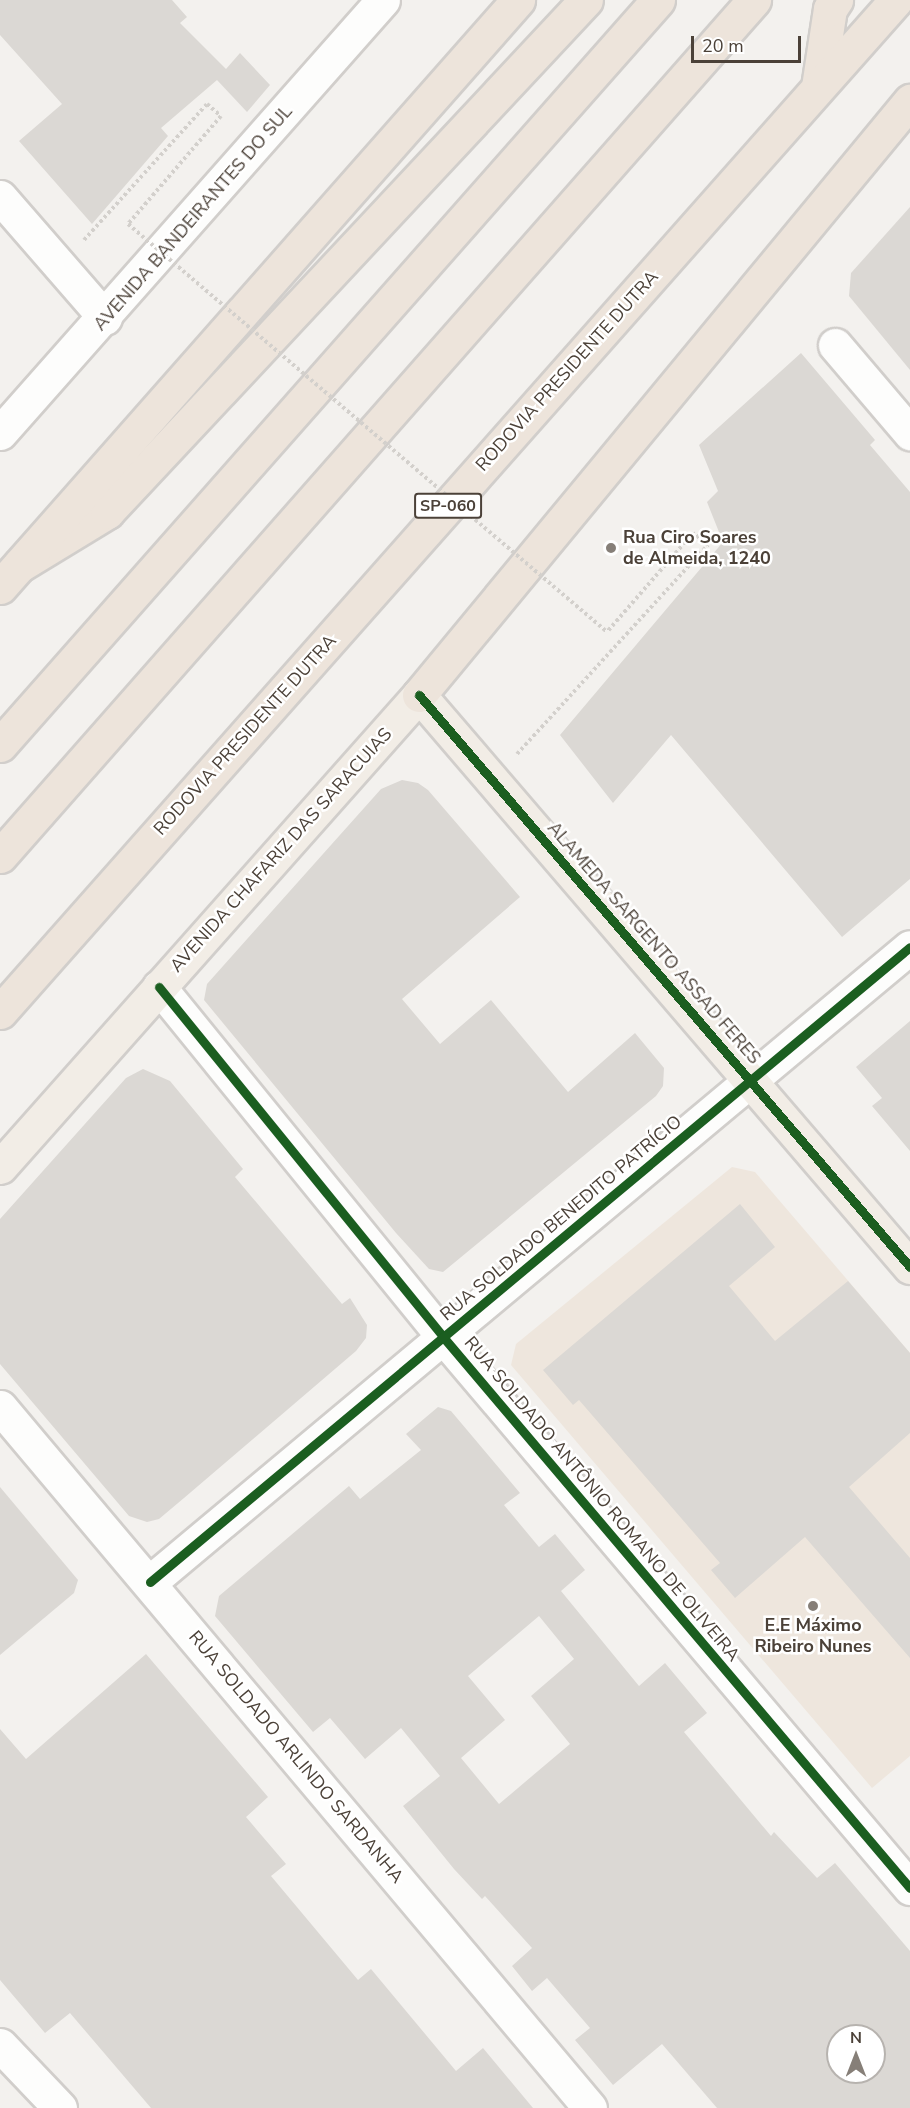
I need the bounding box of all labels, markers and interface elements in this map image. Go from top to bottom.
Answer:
scale bar [694,24,804,62]
text: 20 m [702,34,744,58]
street label: AVENIDA BANDEIRANTES DO SUL [89,101,297,335]
street label: RODOVIA PRESIDENTE DUTRA [471,266,663,476]
road number: SP-060 [414,493,482,519]
place label: Rua Ciro Soares de Almeida, 1240 [623,527,771,570]
marker: Rua Ciro Soares de Almeida, 1240 [604,541,618,555]
street label: RODOVIA PRESIDENTE DUTRA [149,630,341,840]
street label: AVENIDA CHAFARIZ DAS SARACUIAS [165,723,397,977]
street label: ALAMEDA SARGENTO ASSAD FERES [543,817,765,1069]
street label: RUA SOLDADO BENEDITO PATRÍCIO [436,1111,686,1325]
street label: RUA SOLDADO ANTÔNIO ROMANO DE OLIVEIRA [460,1332,744,1666]
marker: E.E Máximo Ribeiro Nunes [806,1599,820,1613]
place label: E.E Máximo Ribeiro Nunes [754,1615,872,1658]
street label: RUA SOLDADO ARLINDO SARDANHA [184,1626,408,1888]
north arrow [826,2024,886,2084]
text: N [850,2027,862,2049]

